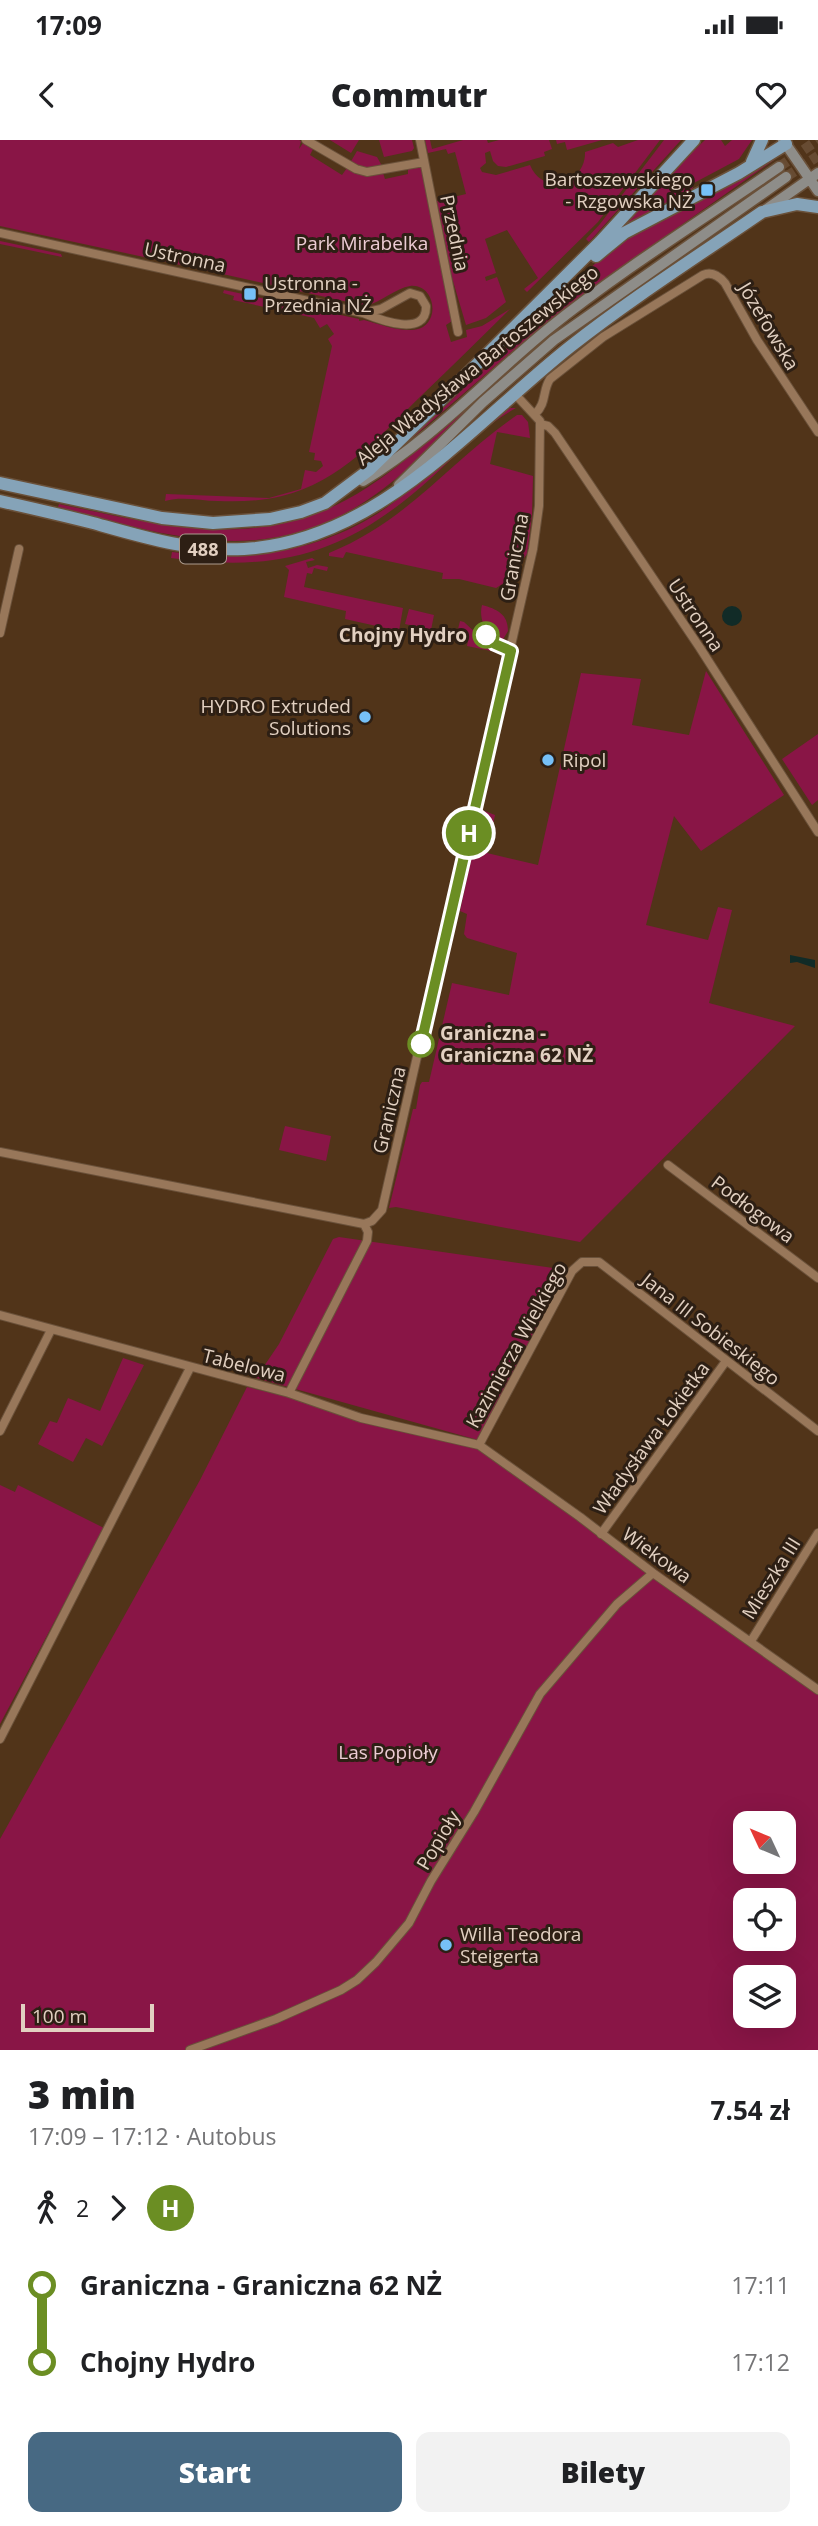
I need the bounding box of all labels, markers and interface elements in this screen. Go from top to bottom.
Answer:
text: 17:09 [35,7,102,43]
text: Commutr [331,73,487,116]
icon: back [28,76,66,114]
icon: heart [752,76,790,114]
place label: Bartoszewskiego - Rzgowska NŻ [545,166,693,214]
marker: Bartoszewskiego - Rzgowska NŻ [699,182,715,198]
street label: Przednia [434,192,476,274]
park label: Park Mirabelka [296,230,428,256]
street label: Ustronna [142,236,228,278]
street label: Aleja Władysława Bartoszewskiego [350,259,604,471]
place label: Ustronna - Przednia NŻ [264,270,372,318]
street label: Józefowska [732,275,805,375]
marker: Ustronna - Przednia NŻ [242,286,258,302]
street label: Graniczna [493,511,535,603]
road number: 488 [180,534,226,564]
street label: Ustronna [662,573,730,657]
place label: Chojny Hydro [339,622,467,648]
marker: Chojny Hydro [473,622,499,648]
place label: HYDRO Extruded Solutions [201,693,351,741]
marker: HYDRO Extruded Solutions [357,709,373,725]
place label: Ripol [562,747,606,773]
marker: Ripol [540,752,556,768]
line badge: H [446,810,492,856]
text: H [460,816,478,849]
place label: Graniczna - Graniczna 62 NŻ [440,1020,593,1068]
marker: Graniczna - Graniczna 62 NŻ [408,1031,434,1057]
street label: Graniczna [366,1064,412,1156]
street label: Podłogowa [706,1169,800,1249]
street label: Kazimierza Wielkiego [460,1257,572,1433]
street label: Jana III Sobieskiego [635,1266,786,1391]
street label: Tabelowa [200,1342,288,1388]
street label: Władysława Łokietka [587,1356,715,1520]
street label: Wiekowa [617,1521,697,1589]
street label: Mieszka III [736,1532,806,1624]
park label: Las Popioły [338,1739,438,1765]
street label: Popioły [410,1805,466,1875]
north arrow [733,1811,796,1874]
map controls [733,1811,796,2028]
button: locate [733,1888,796,1951]
place label: Willa Teodora Steigerta [460,1921,581,1969]
marker: Willa Teodora Steigerta [438,1937,454,1953]
button: layers [733,1965,796,2028]
scale bar [21,2001,154,2033]
text: 100 m [32,2003,87,2029]
text: 3 min [28,2068,136,2120]
text: 7.54 zł [711,2092,790,2128]
text: 17:09 – 17:12 · Autobus [28,2120,277,2152]
icon: walk [28,2189,66,2227]
icon: forward [99,2189,137,2227]
text: H [161,2191,180,2224]
text: 2 [76,2192,89,2224]
text: Graniczna - Graniczna 62 NŻ [80,2267,442,2303]
text: 17:11 [731,2269,790,2301]
text: Chojny Hydro [80,2344,255,2380]
text: 17:12 [731,2346,790,2378]
button: Start [28,2432,402,2512]
button: Bilety [416,2432,790,2512]

